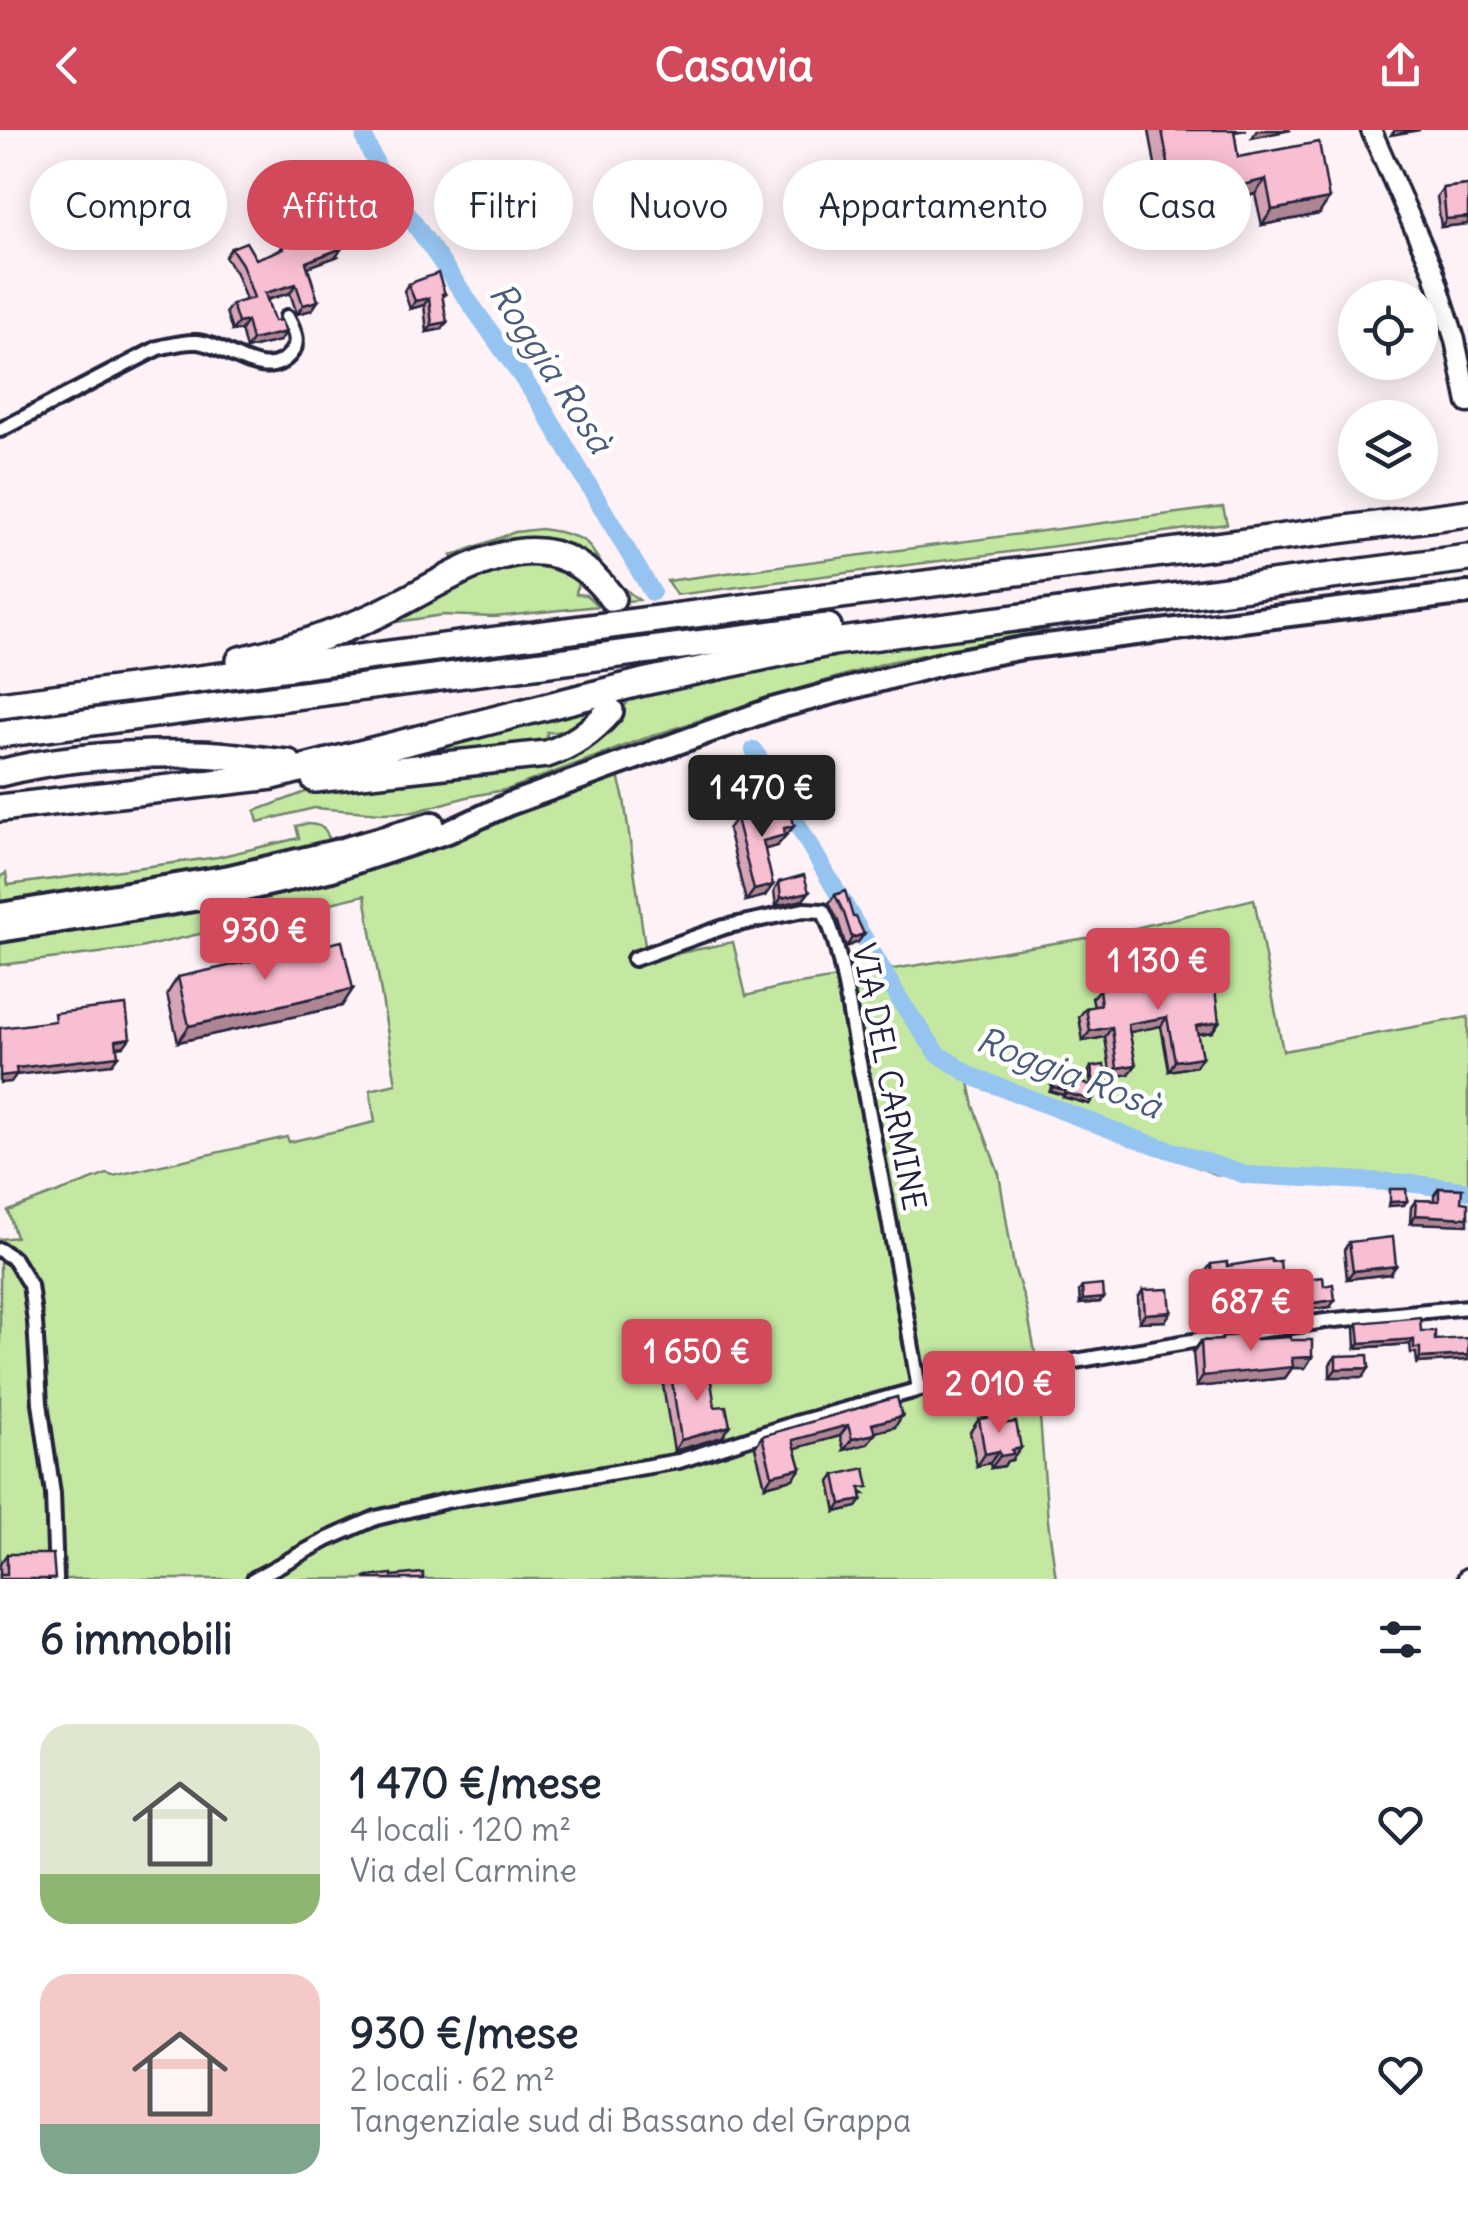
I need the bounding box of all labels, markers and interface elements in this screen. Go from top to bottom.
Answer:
text: Casavia [655,37,813,93]
icon: back [40,38,95,93]
icon: share [1373,38,1428,93]
chip: Compra [30,160,227,250]
chip: Affitta [247,160,414,250]
chip: Filtri [434,160,573,250]
chip: Nuovo [593,160,763,250]
chip: Appartamento [783,160,1083,250]
chip: Casa [1103,160,1251,250]
water label: Roggia Rosà [480,274,624,463]
map controls [1338,280,1438,500]
button: locate [1338,280,1438,380]
button: layers [1338,400,1438,500]
pin: 1 470 € [670,755,854,840]
text: 1 470 € [710,767,814,808]
pin: 930 € [195,898,335,983]
text: 930 € [222,910,308,951]
pin: 1 130 € [1066,928,1250,1013]
street label: VIA DEL CARMINE [843,940,936,1214]
text: 1 130 € [1108,940,1208,981]
water label: Roggia Rosà [971,1017,1170,1128]
pin: 687 € [1181,1269,1321,1354]
text: 687 € [1211,1281,1291,1322]
pin: 1 650 € [605,1319,789,1404]
text: 1 650 € [644,1331,750,1372]
pin: 2 010 € [907,1351,1091,1436]
text: 2 010 € [945,1363,1053,1404]
icon: filters [1373,1612,1428,1667]
text: 6 immobili [40,1613,232,1665]
text: 1 470 €/mese [350,1757,602,1809]
icon: home [120,1764,240,1884]
icon: heart [1373,1797,1428,1852]
text: 4 locali · 120 m² [350,1809,571,1850]
text: Via del Carmine [350,1850,577,1891]
text: 930 €/mese [350,2007,579,2059]
icon: home [120,2014,240,2134]
icon: heart [1373,2047,1428,2102]
text: 2 locali · 62 m² [350,2059,555,2100]
text: Tangenziale sud di Bassano del Grappa [350,2100,911,2141]

